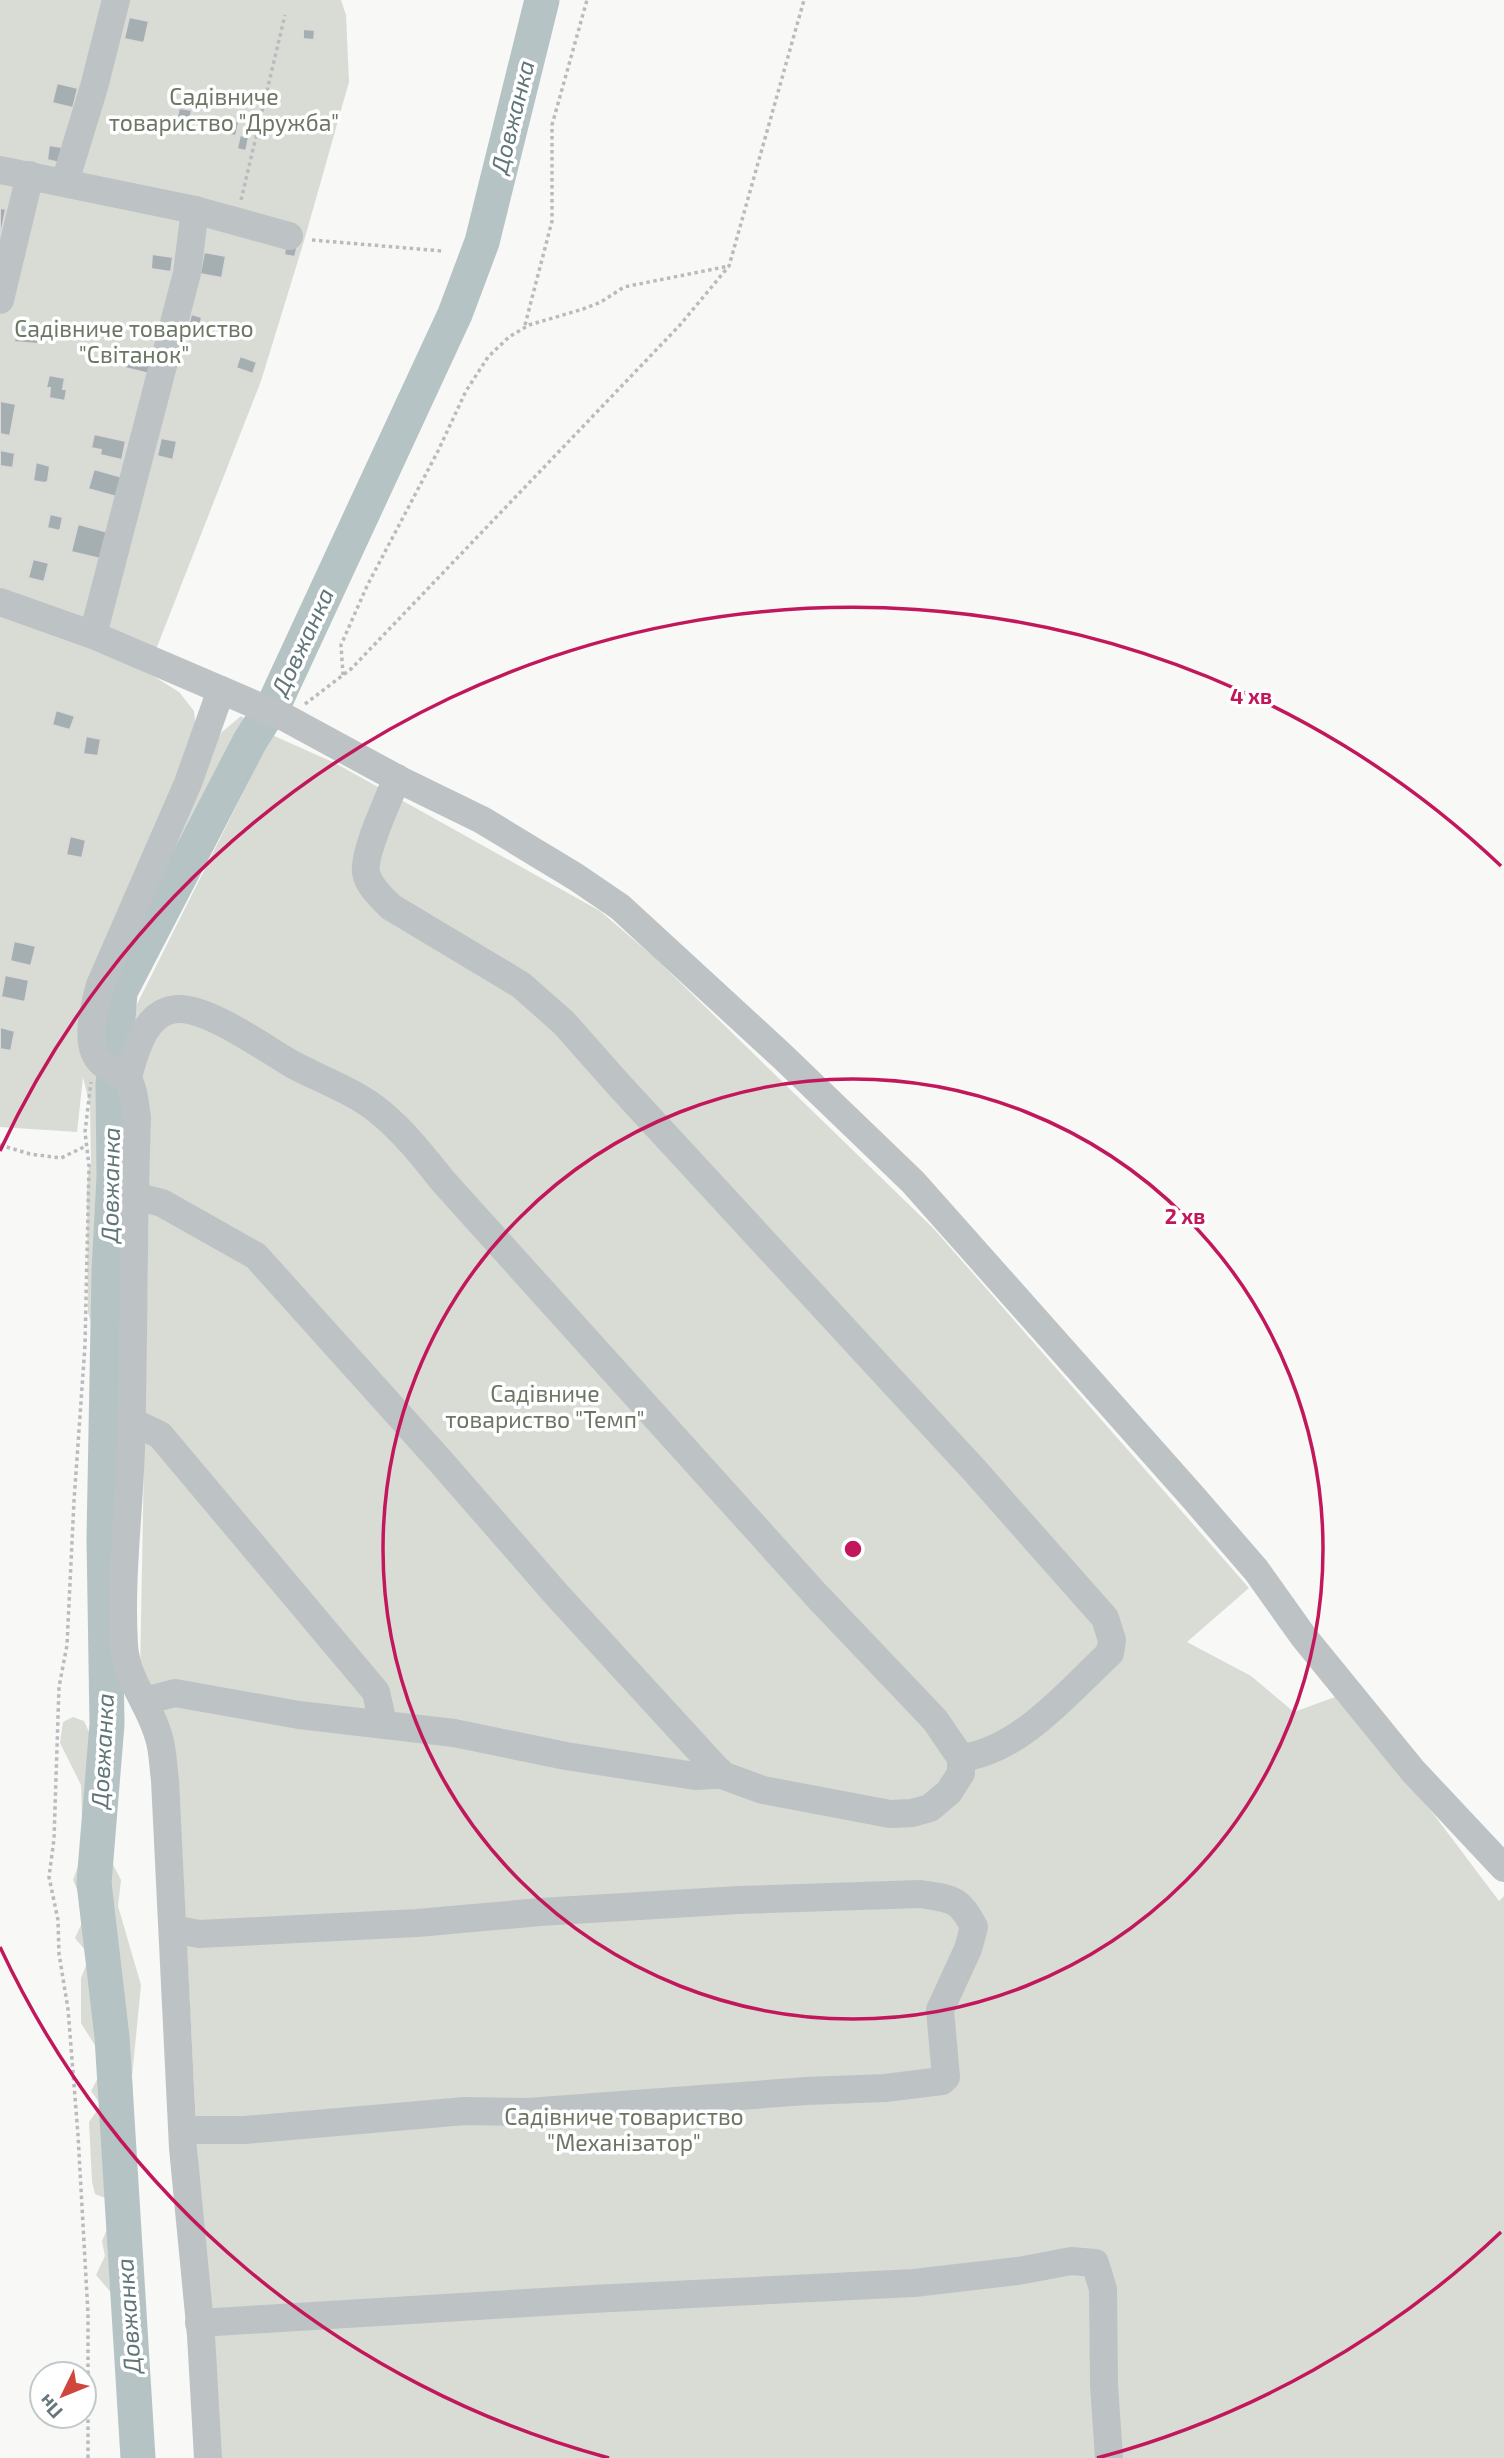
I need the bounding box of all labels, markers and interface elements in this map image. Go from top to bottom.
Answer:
water label: Довжанка [483,57,540,177]
park label: Садівниче товариство "Дружба" [109,82,339,137]
park label: Садівниче товариство "Світанок" [14,314,254,368]
water label: Довжанка [264,583,339,701]
text: 4 хв [1230,683,1272,708]
water label: Довжанка [94,1127,125,1244]
text: 2 хв [1165,1203,1205,1228]
park label: Садівниче товариство "Темп" [445,1379,645,1433]
centre of rings [841,1537,865,1561]
water label: Довжанка [84,1692,119,1810]
park label: Садівниче товариство "Механізатор" [504,2102,744,2156]
water label: Довжанка [109,2257,146,2376]
north arrow [28,2360,98,2430]
text: Пн [33,2390,67,2424]

